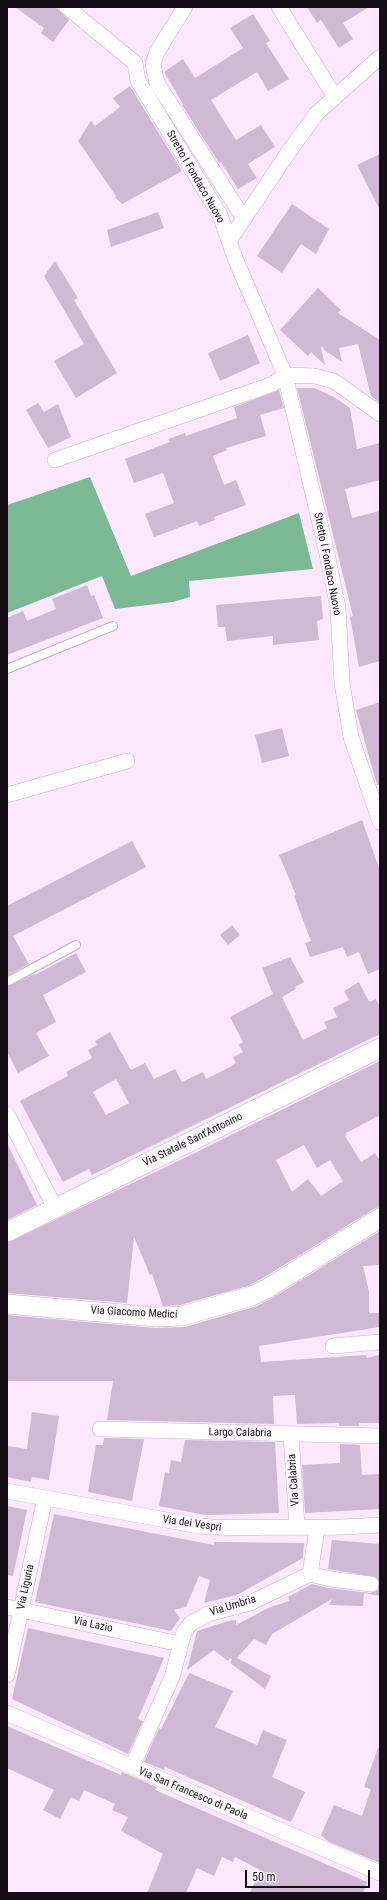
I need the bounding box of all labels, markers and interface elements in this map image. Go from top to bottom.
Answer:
street label: Stretto I Fondaco Nuovo [163,128,227,226]
street label: Stretto I Fondaco Nuovo [311,511,343,617]
street label: Via Statale Sant'Antonino [141,1110,245,1170]
street label: Via Giacomo Medici [90,1304,178,1322]
street label: Largo Calabria [208,1426,272,1440]
street label: Via Calabria [286,1453,302,1507]
street label: Via dei Vespri [162,1513,222,1535]
street label: Via Liguria [15,1563,37,1611]
street label: Via Umbria [208,1593,258,1619]
street label: Via Lazio [72,1614,114,1636]
street label: Via San Francesco di Paola [136,1765,250,1823]
scale bar [247,1862,372,1888]
text: 50 m [252,1870,276,1884]

